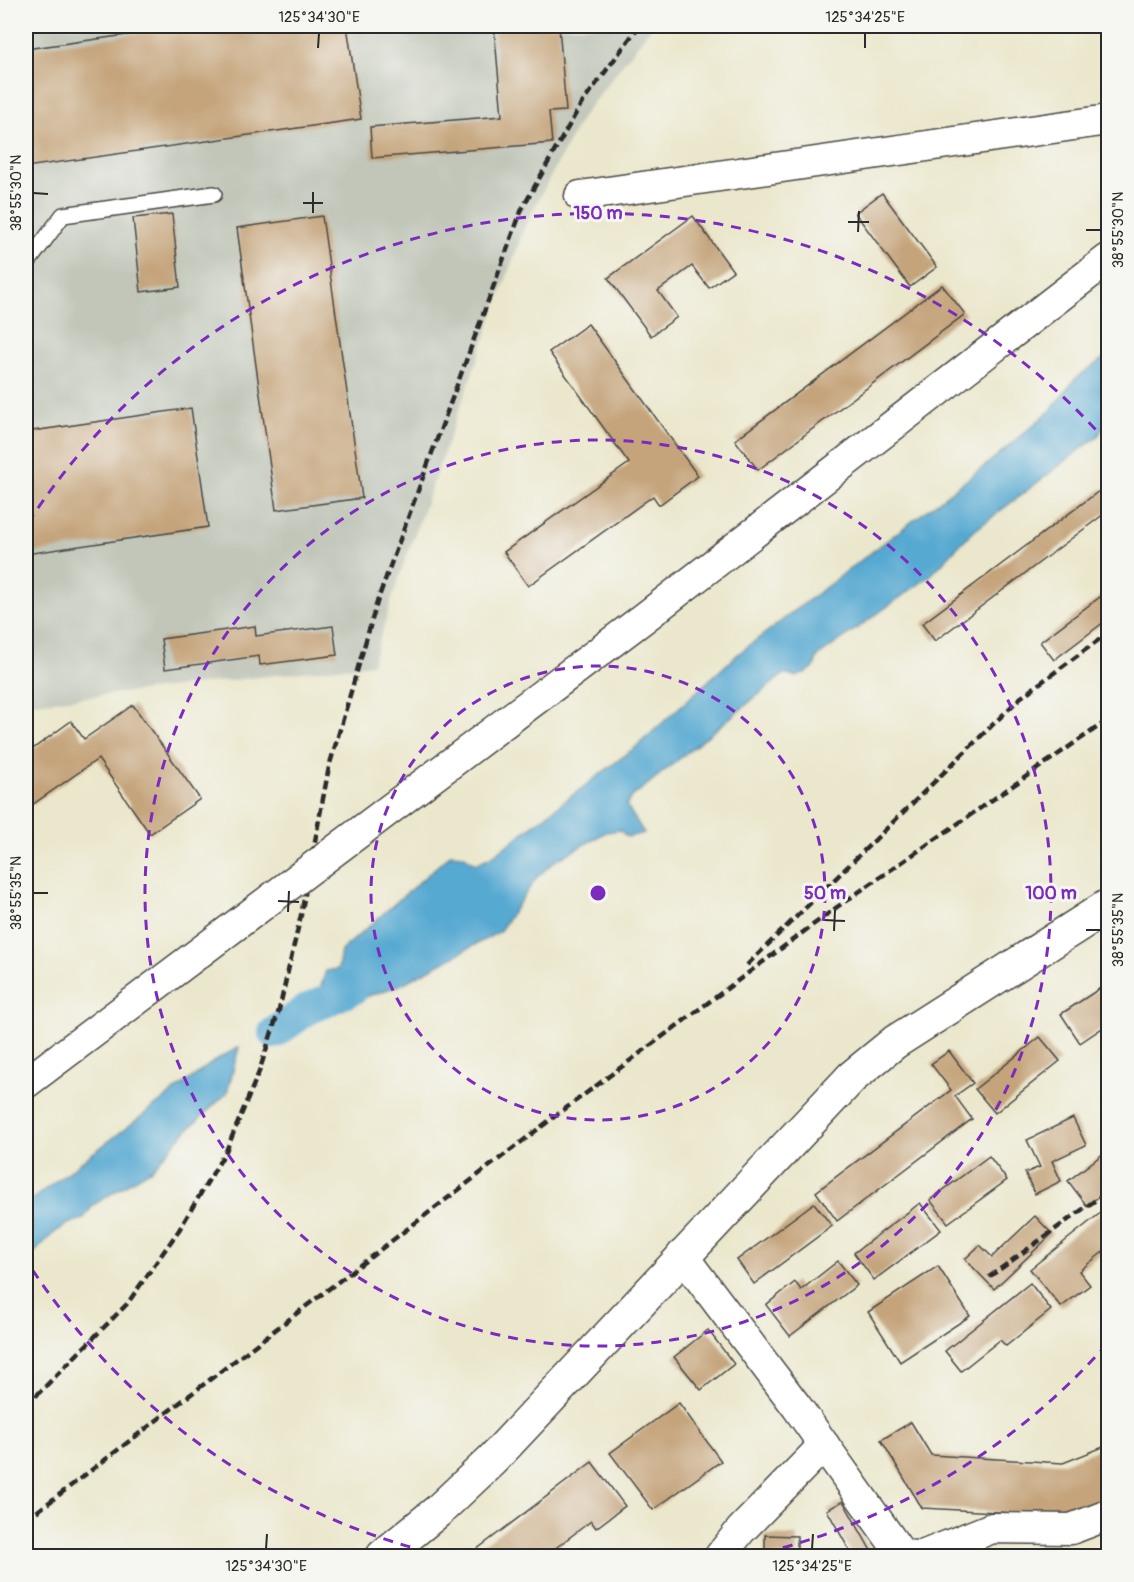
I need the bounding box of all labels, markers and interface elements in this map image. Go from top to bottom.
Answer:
text: 125°34'30"E [278,8,360,27]
text: 125°34'25"E [825,8,905,27]
text: 38°55'30"N [7,155,26,231]
text: 38°55'30"N [1109,192,1128,268]
text: 150 m [574,202,623,225]
text: 38°55'35"N [7,856,26,930]
text: 50 m [804,882,846,905]
text: 100 m [1025,882,1077,905]
centre of rings [588,883,608,903]
text: 38°55'35"N [1109,893,1128,967]
text: 125°34'30"E [225,1557,307,1576]
text: 125°34'25"E [772,1557,852,1576]

